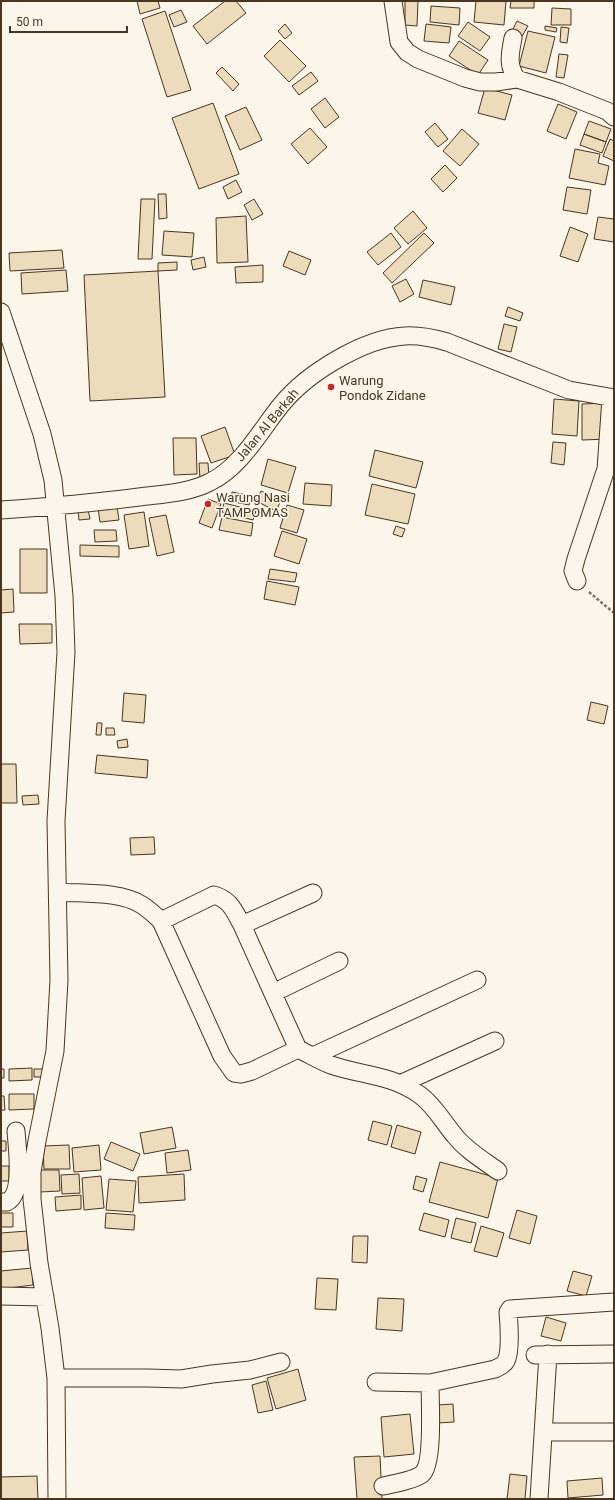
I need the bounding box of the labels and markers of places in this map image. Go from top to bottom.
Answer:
place label: Warung Pondok Zidane [339,373,426,403]
marker: Warung Pondok Zidane [326,382,336,392]
place label: Warung Nasi TAMPOMAS [216,490,290,520]
marker: Warung Nasi TAMPOMAS [203,499,213,509]

